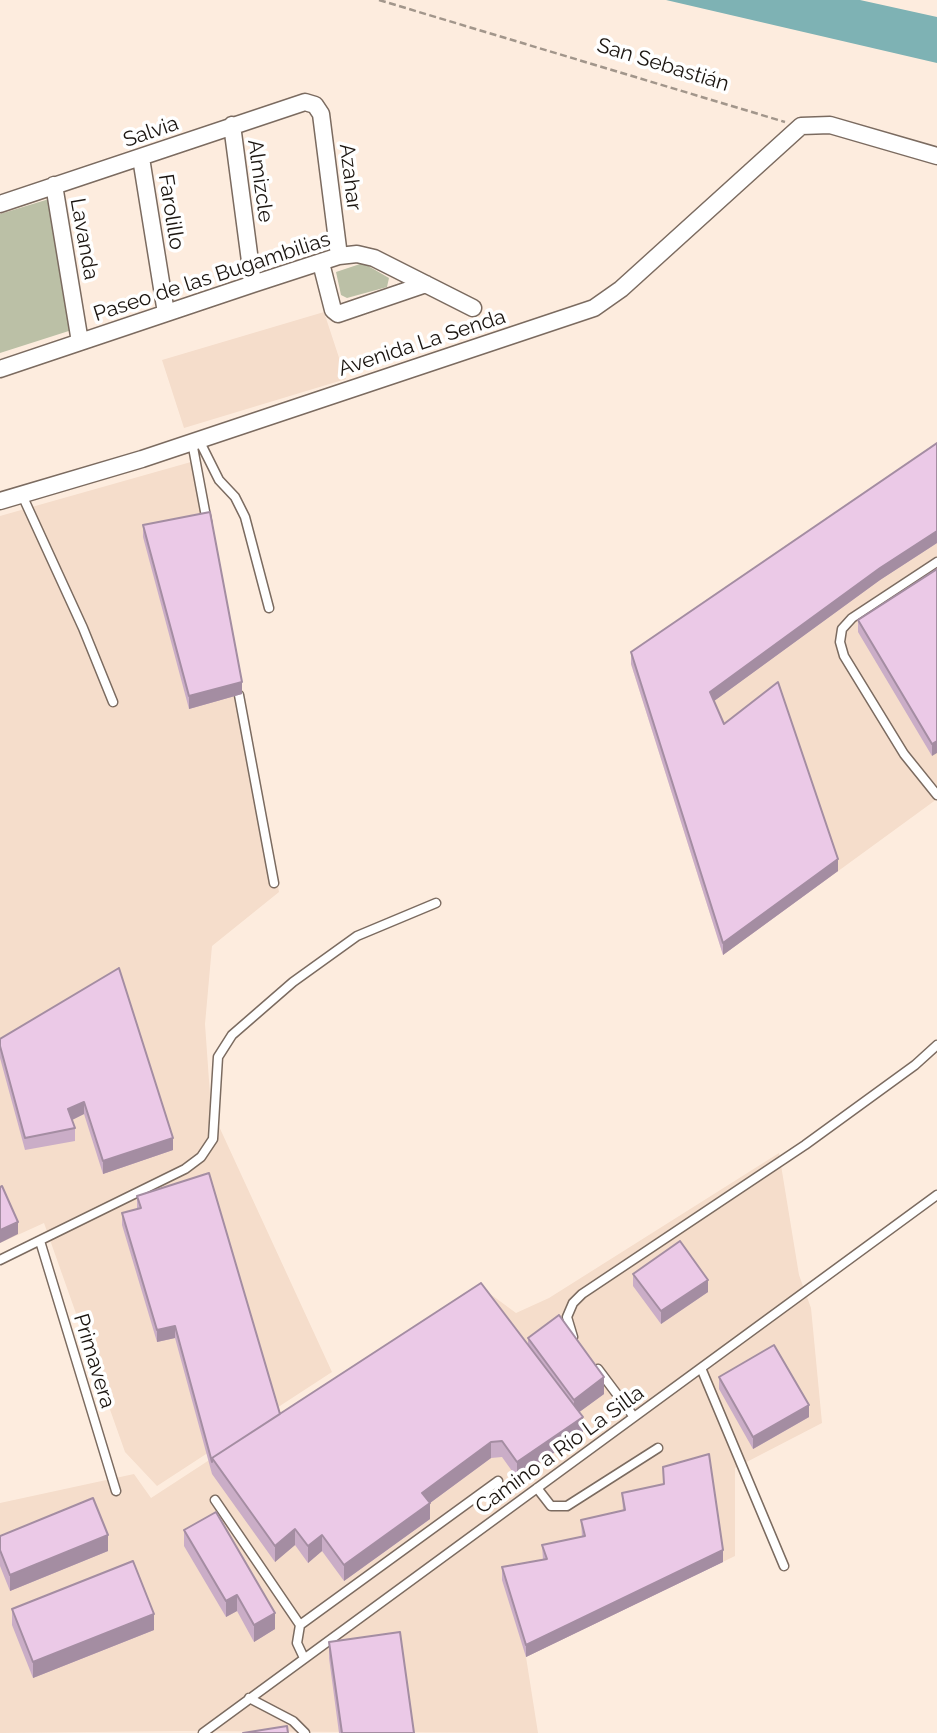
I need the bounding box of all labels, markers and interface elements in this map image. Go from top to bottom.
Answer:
street label: San Sebastián [594,33,732,97]
street label: Salvia [120,111,182,153]
street label: Almizcle [242,138,278,224]
street label: Azahar [333,142,367,212]
street label: Farolillo [153,172,189,252]
street label: Lavanda [64,196,104,282]
street label: Paseo de las Bugambilias [90,227,334,327]
street label: Avenida La Senda [335,304,509,382]
street label: Primavera [68,1311,120,1411]
street label: Camino a Río La Silla [471,1380,649,1520]

